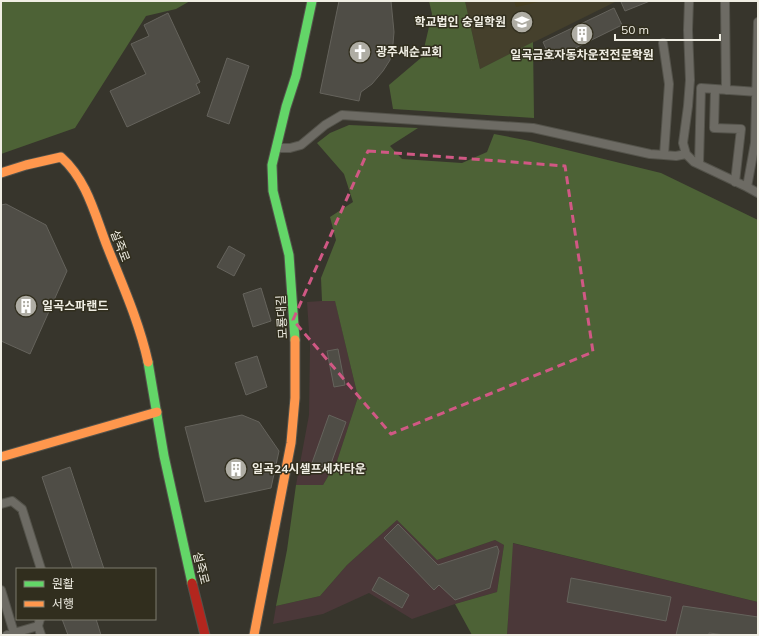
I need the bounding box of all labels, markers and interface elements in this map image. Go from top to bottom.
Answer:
school or university icon: 학교법인 숭일학원 [509,9,535,35]
place label: 학교법인 숭일학원 [414,14,506,29]
scale bar [615,16,720,42]
building icon: 일곡금호자동차운전전문학원 [569,21,595,47]
text: 50 m [621,22,649,37]
church icon: 광주새순교회 [347,39,373,65]
place label: 광주새순교회 [376,44,442,59]
place label: 일곡금호자동차운전전문학원 [510,47,654,62]
street label: 설죽로 [108,228,133,264]
building icon: 일곡스파랜드 [13,293,39,319]
street label: 모룡대길 [273,295,290,339]
place label: 일곡스파랜드 [42,298,108,313]
building icon: 일곡24시셀프세차타운 [223,456,249,482]
place label: 일곡24시셀프세차타운 [252,461,366,476]
street label: 설죽로 [190,550,213,586]
legend [16,568,156,620]
text: 원활 [52,576,74,591]
text: 서행 [52,596,74,611]

